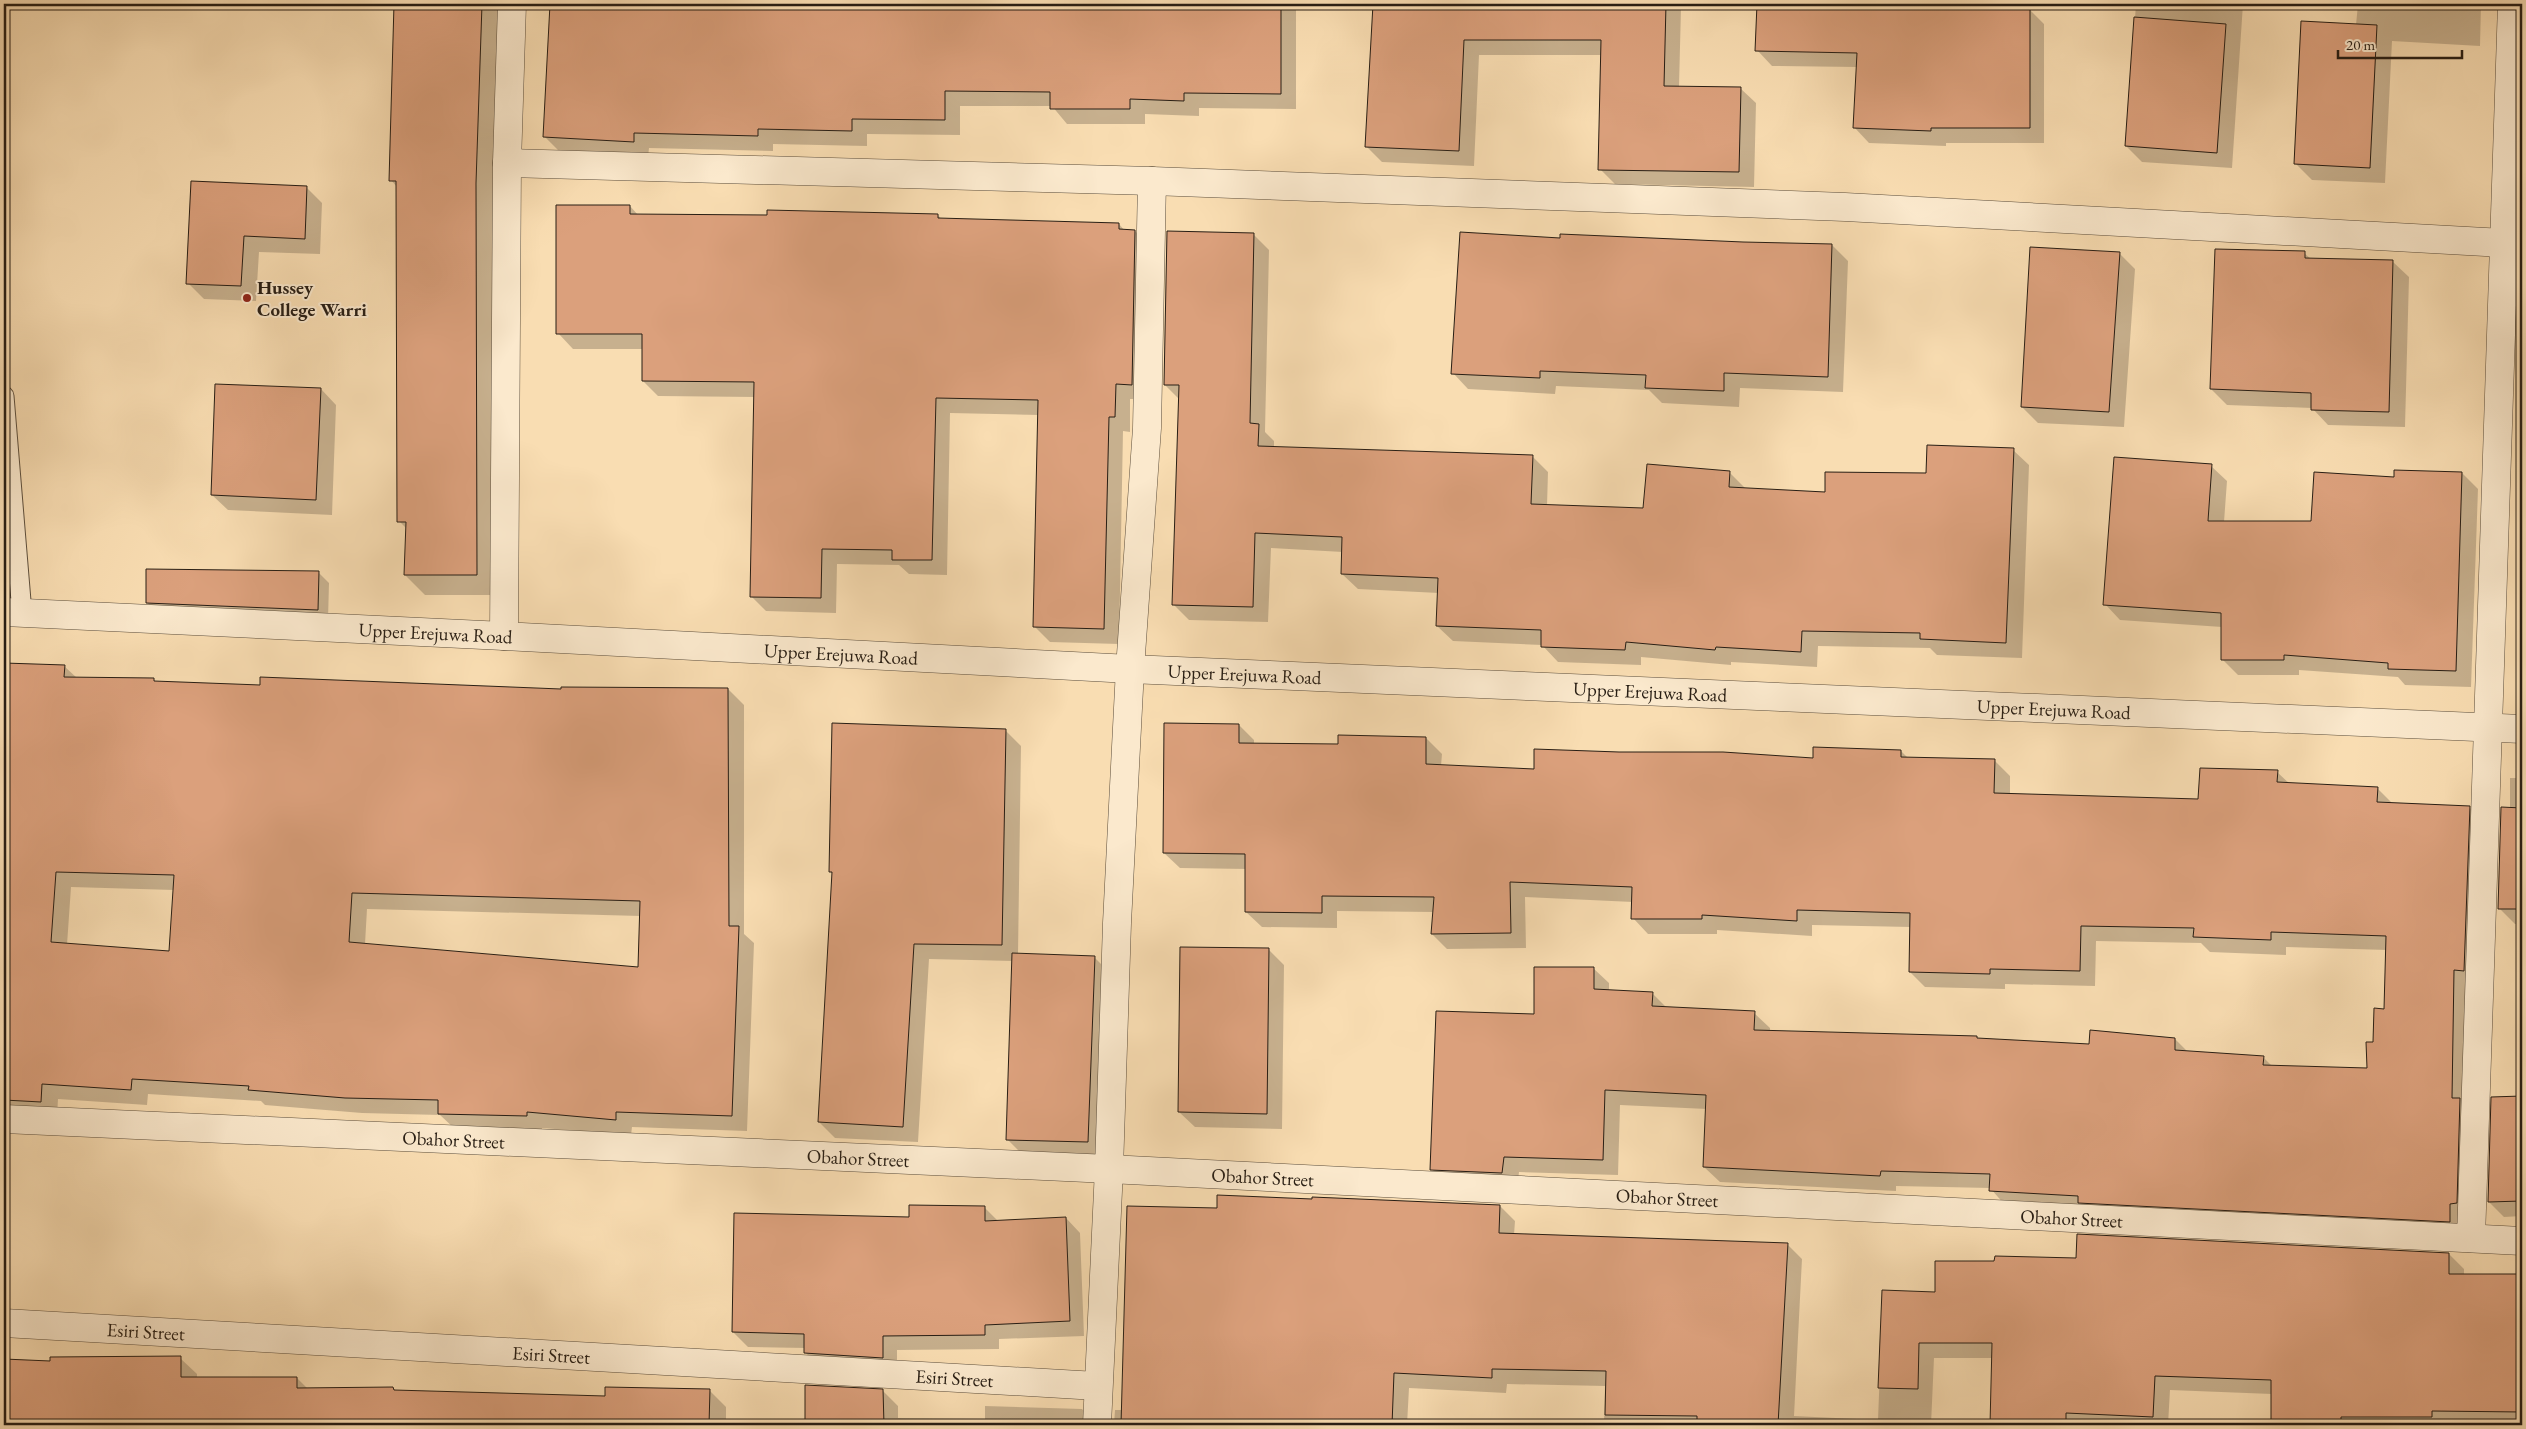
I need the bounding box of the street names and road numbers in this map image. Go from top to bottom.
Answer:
street label: Upper Erejuwa Road [358,617,514,649]
street label: Upper Erejuwa Road [763,637,919,670]
street label: Upper Erejuwa Road [1167,658,1322,690]
street label: Upper Erejuwa Road [1573,676,1728,707]
street label: Upper Erejuwa Road [1976,693,2132,725]
street label: Obahor Street [402,1125,505,1154]
street label: Obahor Street [806,1143,910,1172]
street label: Obahor Street [1211,1162,1315,1192]
street label: Obahor Street [1615,1182,1719,1213]
street label: Obahor Street [2020,1203,2124,1233]
street label: Esiri Street [106,1316,186,1346]
street label: Esiri Street [511,1340,591,1369]
street label: Esiri Street [915,1363,994,1393]

